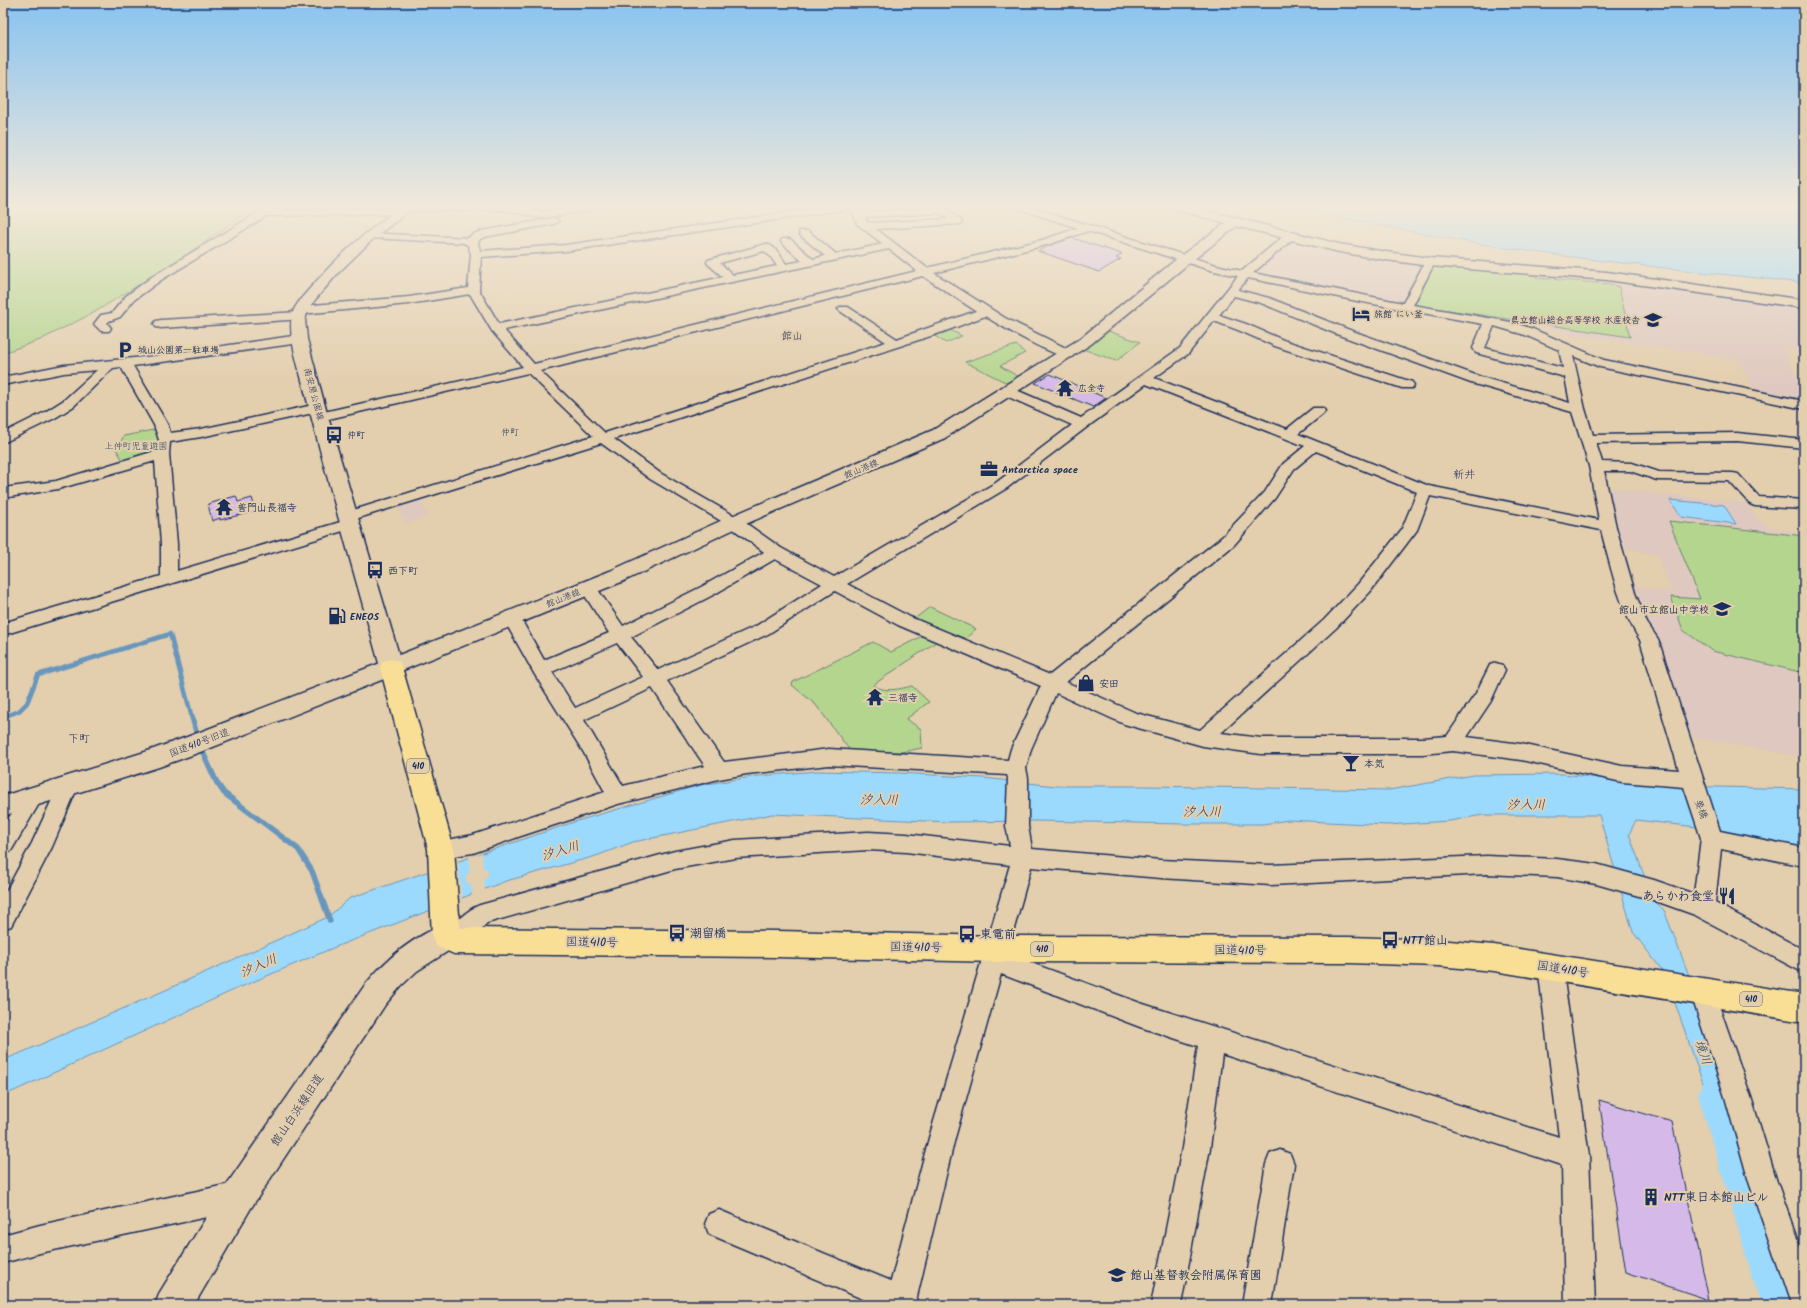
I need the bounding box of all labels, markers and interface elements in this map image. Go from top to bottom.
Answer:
hotel icon: 旅館 にい釜 [1351,304,1371,324]
place label: 旅館 にい釜 [1374,307,1423,322]
school or university icon: 県立館山総合高等学校 水産校舎 [1643,310,1663,330]
place label: 県立館山総合高等学校 水産校舎 [1511,313,1640,328]
district label: 館山 [782,328,802,344]
parking icon: 城山公園第一駐車場 [115,340,135,360]
place label: 城山公園第一駐車場 [138,343,219,358]
street label: 南安房公園線 [299,366,328,422]
temple icon: 広全寺 [1055,378,1075,398]
place label: 広全寺 [1078,381,1105,396]
bus stop icon: 仲町 [324,425,344,445]
district label: 仲町 [501,425,519,440]
place label: 仲町 [347,428,365,443]
park label: 上仲町児童遊園 [104,439,168,454]
street label: 館山港線 [842,456,881,483]
office icon: Antarctica space [979,459,999,479]
place label: Antarctica space [1002,462,1078,478]
district label: 新井 [1453,466,1475,484]
temple icon: 普門山長福寺 [214,497,234,517]
place label: 普門山長福寺 [237,500,297,516]
bus stop icon: 西下町 [365,560,385,580]
place label: 西下町 [388,563,418,579]
street label: 館山港線 [544,585,583,612]
school or university icon: 館山市立館山中学校 [1712,599,1732,619]
place label: 館山市立館山中学校 [1619,602,1709,618]
fuel station icon: ENEOS [327,606,347,626]
place label: ENEOS [350,609,380,625]
shop icon: 安田 [1076,673,1096,693]
place label: 安田 [1099,676,1119,692]
temple icon: 三福寺 [865,687,885,707]
place label: 三福寺 [888,690,918,706]
street label: 国道410号旧道 [167,724,232,762]
district label: 下町 [68,730,90,748]
bar icon: 本気 [1341,753,1361,773]
place label: 本気 [1364,756,1384,772]
road number: 410 [407,759,429,773]
water label: 汐入川 [859,790,899,811]
water label: 汐入川 [1506,795,1546,816]
street label: 要橋 [1690,797,1712,821]
water label: 汐入川 [1182,802,1222,823]
water label: 汐入川 [539,836,582,867]
restaurant icon: あらかわ食堂 [1717,886,1737,906]
place label: あらかわ食堂 [1642,887,1714,906]
bus stop icon: 潮留橋 [667,923,687,943]
place label: 潮留橋 [690,924,726,943]
bus stop icon: 東電前 [957,924,977,944]
place label: 東電前 [980,925,1016,944]
bus stop icon: NTT館山 [1380,930,1400,950]
place label: NTT館山 [1403,931,1448,950]
street label: 国道410号 [566,933,618,952]
street label: 国道410号 [890,938,942,957]
street label: 国道410号 [1214,941,1266,960]
road number: 410 [1031,942,1053,956]
water label: 汐入川 [237,949,281,984]
street label: 国道410号 [1536,956,1590,983]
road number: 410 [1740,992,1762,1006]
water label: 境川 [1688,1037,1717,1068]
street label: 館山白浜線旧道 [266,1070,329,1150]
building icon: NTT東日本館山ビル [1641,1187,1661,1207]
place label: NTT東日本館山ビル [1664,1188,1768,1207]
school or university icon: 館山基督教会附属保育園 [1107,1265,1127,1285]
place label: 館山基督教会附属保育園 [1130,1266,1262,1285]

